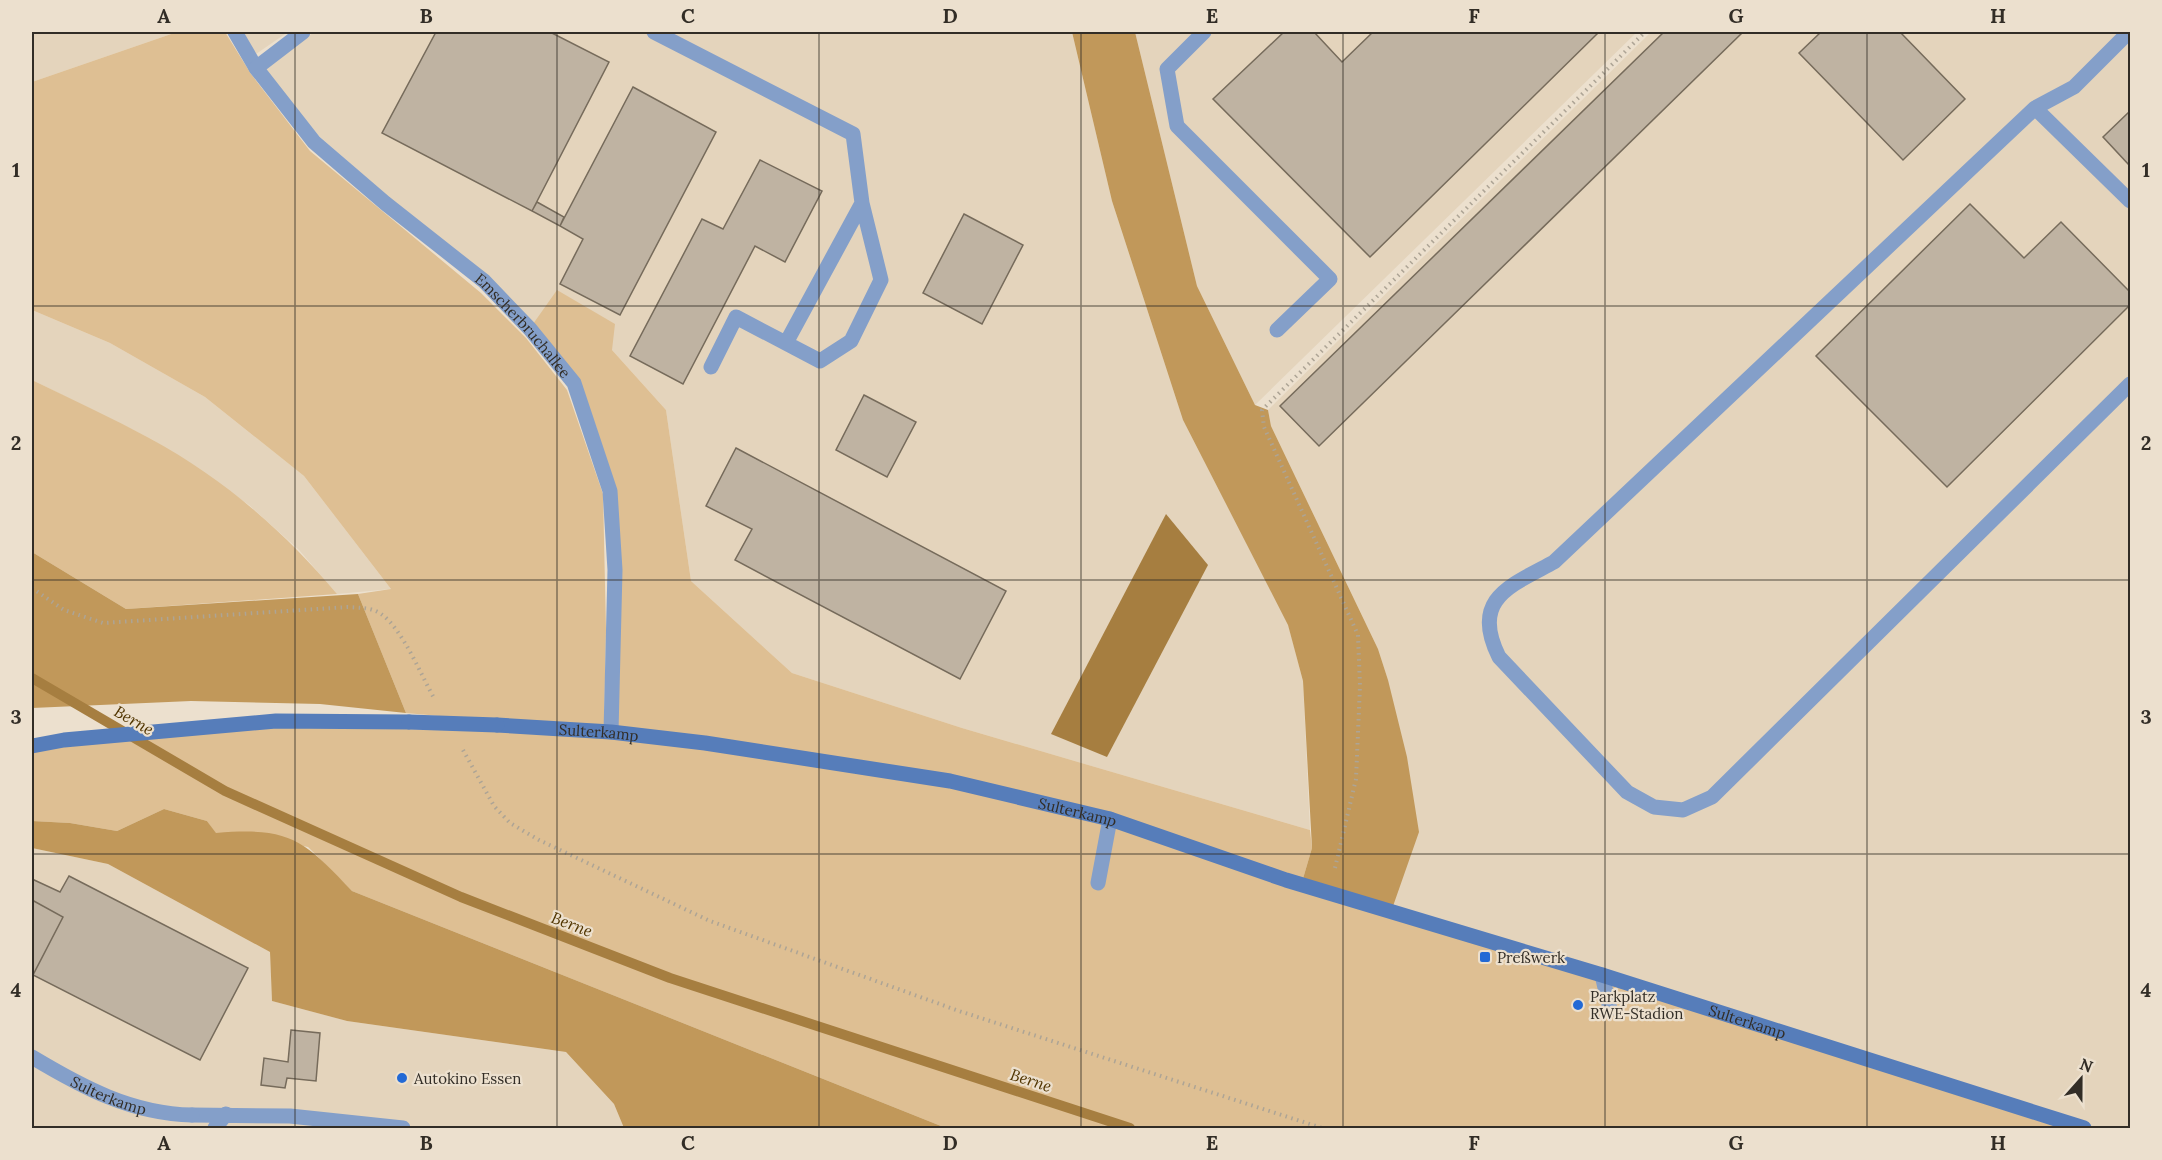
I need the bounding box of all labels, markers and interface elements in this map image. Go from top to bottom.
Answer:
text: A [157,3,171,28]
text: B [419,3,433,28]
text: C [681,3,695,28]
text: D [942,3,958,28]
text: E [1206,3,1218,28]
text: F [1468,3,1480,28]
text: G [1728,3,1744,28]
text: H [1990,3,2006,28]
text: 1 [12,157,20,182]
text: 1 [2142,157,2150,182]
street label: Emscherbruchallee [472,268,575,381]
text: 2 [11,430,21,455]
text: 2 [2141,430,2151,455]
water label: Berne [111,701,158,739]
text: 3 [10,704,22,729]
text: 3 [2140,704,2152,729]
street label: Sulterkamp [558,719,640,745]
street label: Sulterkamp [1037,793,1120,830]
water label: Berne [549,907,596,941]
place label: Preßwerk [1497,948,1565,967]
marker: Preßwerk [1478,950,1492,964]
text: 4 [11,977,22,1002]
text: 4 [2141,977,2152,1002]
place label: Parkplatz RWE-Stadion [1590,987,1683,1023]
marker: Parkplatz RWE-Stadion [1571,998,1585,1012]
street label: Sulterkamp [1706,1000,1788,1042]
north arrow [2051,1049,2111,1109]
text: N [2077,1053,2096,1077]
water label: Berne [1008,1064,1055,1096]
place label: Autokino Essen [413,1069,521,1088]
street label: Sulterkamp [68,1071,149,1118]
marker: Autokino Essen [395,1071,409,1085]
text: A [157,1130,171,1155]
text: B [419,1130,433,1155]
text: C [681,1130,695,1155]
text: D [942,1130,958,1155]
text: E [1206,1130,1218,1155]
text: F [1468,1130,1480,1155]
text: G [1728,1130,1744,1155]
text: H [1990,1130,2006,1155]

